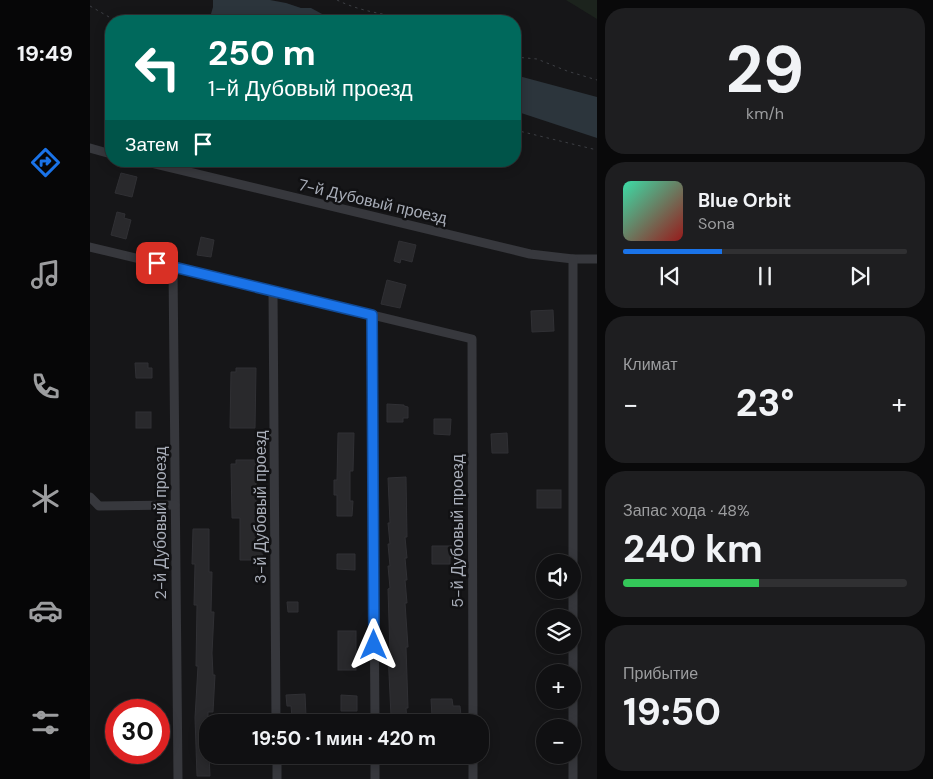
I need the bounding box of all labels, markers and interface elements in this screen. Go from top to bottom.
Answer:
text: 29 [726,28,804,112]
text: 250 m [208,30,316,76]
icon: left [125,35,190,100]
text: 19:49 [17,39,73,68]
text: 1-й Дубовый проезд [208,74,413,103]
text: km/h [746,103,784,124]
icon: arrive [189,130,217,158]
text: Затем [125,132,179,157]
icon: directions [28,145,63,180]
street label: 7-й Дубовый проезд [297,174,450,229]
text: Blue Orbit [698,188,791,213]
text: Sona [698,213,735,234]
pin [136,242,178,284]
icon: arrive [143,249,171,277]
icon: music [28,257,63,292]
icon: previous [656,262,684,290]
icon: pause [751,262,779,290]
icon: next [846,262,874,290]
text: Климат [623,354,677,375]
icon: phone [28,369,63,404]
text: 23° [736,378,794,428]
text: − [623,386,638,423]
text: + [892,386,907,423]
street label: 3-й Дубовый проезд [250,430,271,584]
street label: 2-й Дубовый проезд [150,446,171,600]
street label: 5-й Дубовый проезд [447,454,468,608]
icon: climate [28,481,63,516]
text: Запас хода · 48% [623,500,750,521]
text: 240 km [623,524,763,574]
map controls [536,554,581,764]
button: sound [536,554,581,599]
icon: car [28,593,63,628]
button: layers [536,609,581,654]
position arrow [347,618,399,670]
text: Прибытие [623,663,698,684]
button: + [536,664,581,709]
text: 19:50 [623,687,721,737]
speed limit sign: 30 [105,699,170,764]
icon: filters [28,705,63,740]
button: − [536,719,581,764]
text: 19:50 · 1 мин · 420 m [252,726,436,751]

